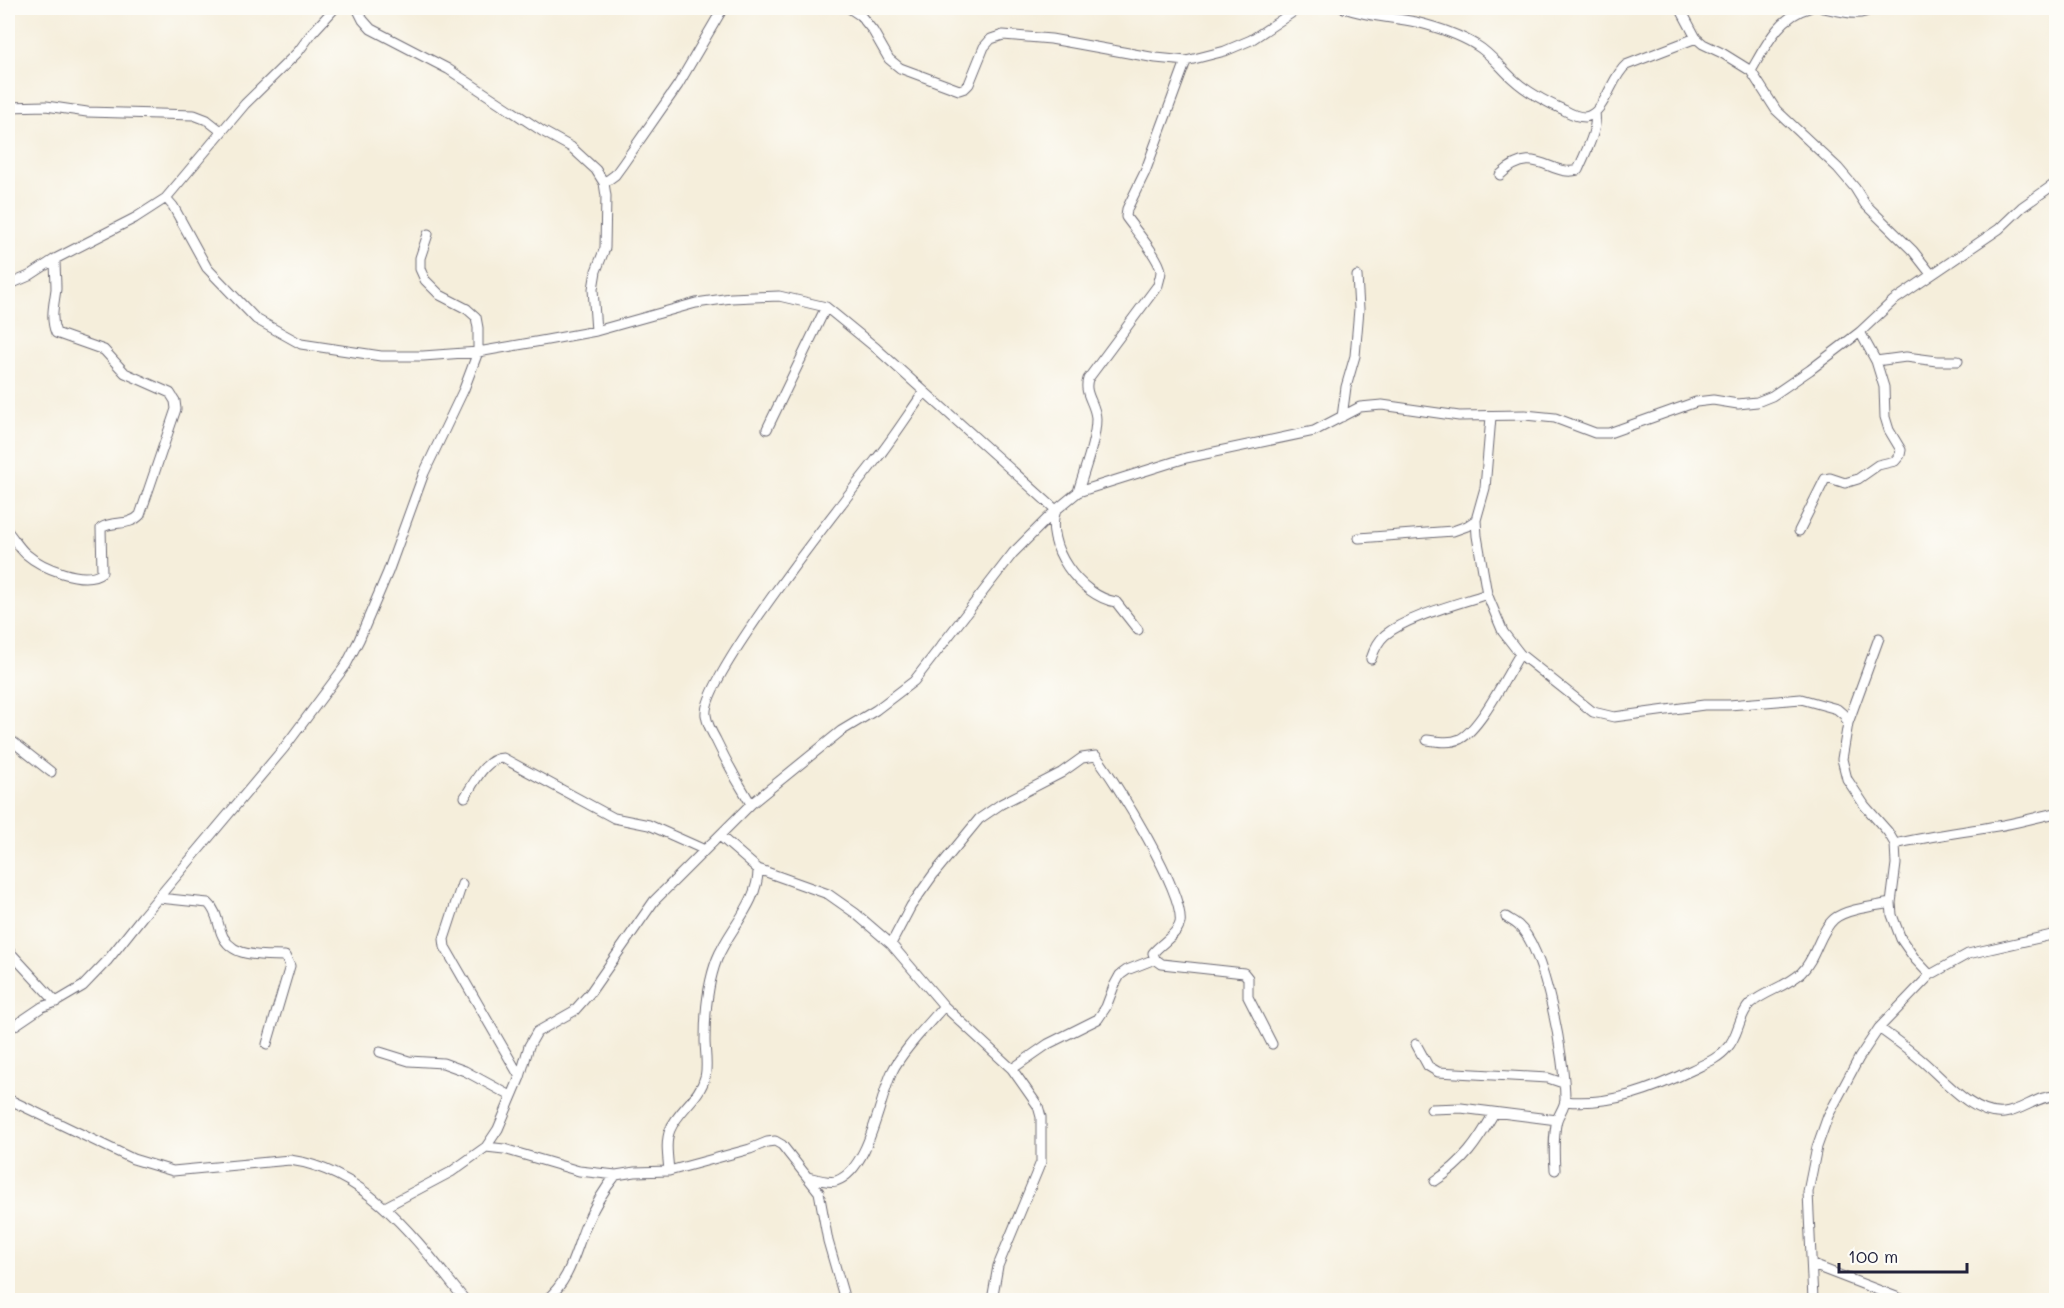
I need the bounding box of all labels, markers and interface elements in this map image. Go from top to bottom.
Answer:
scale bar [1839,1236,1966,1274]
text: 100 m [1848,1244,1898,1268]

